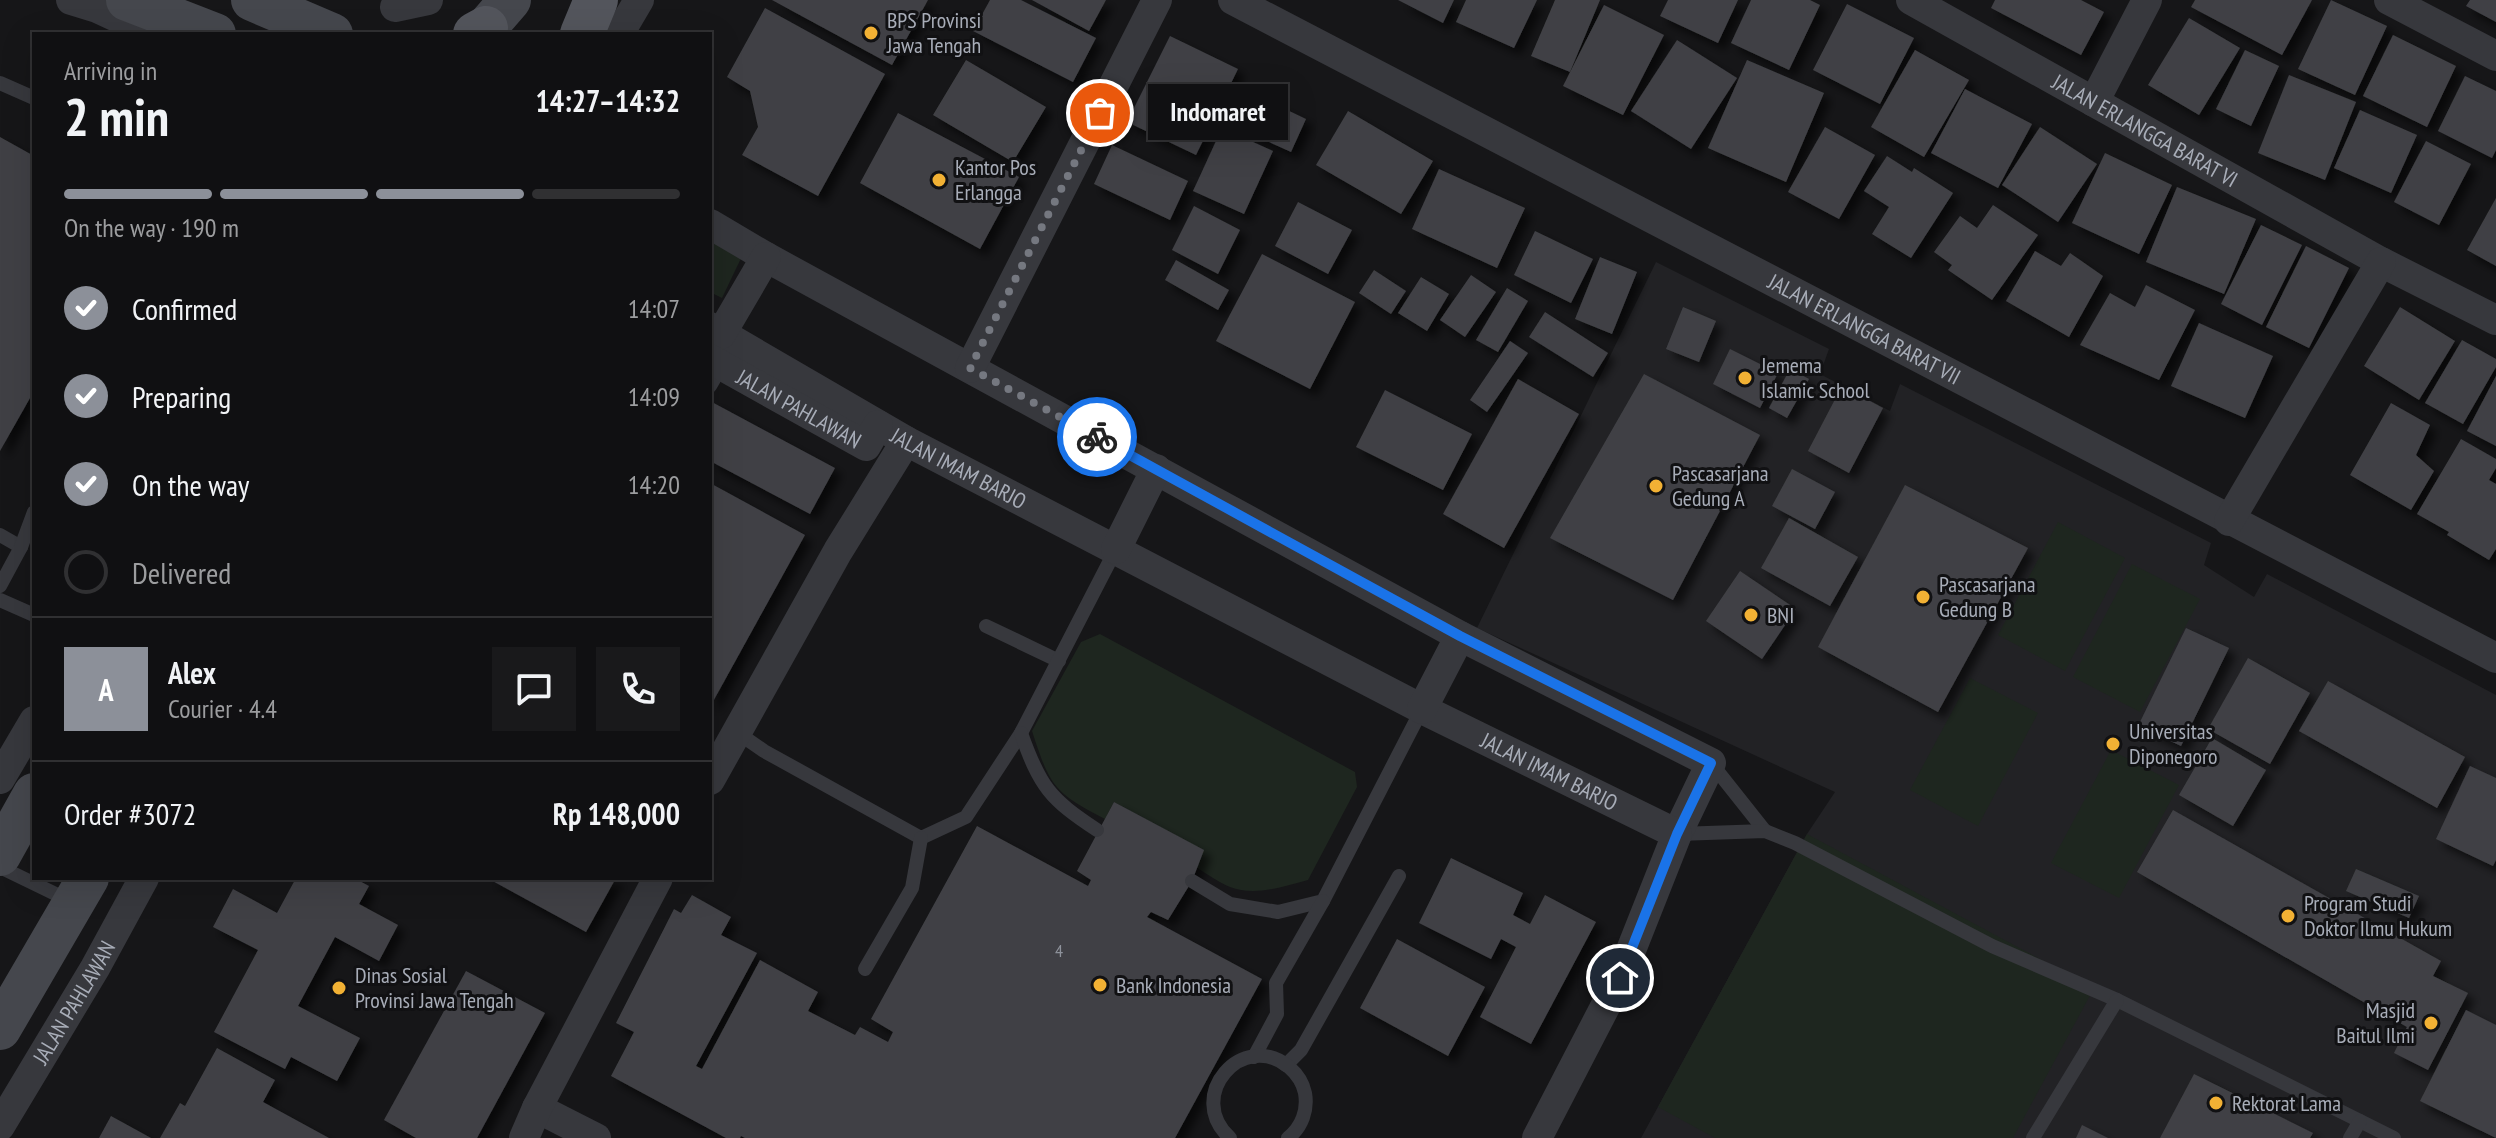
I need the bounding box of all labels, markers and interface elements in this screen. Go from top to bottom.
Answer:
place label: BPS Provinsi Jawa Tengah [886,6,981,59]
marker: BPS Provinsi Jawa Tengah [862,24,880,42]
text: Arriving in [64,54,157,87]
street label: JALAN ERLANGGA BARAT VI [2047,67,2243,193]
pin [1066,79,1134,147]
text: 14:27–14:32 [536,81,680,120]
text: 2 min [64,83,169,150]
callout: Indomaret [1148,85,1288,141]
icon: bag [1078,91,1122,135]
text: Indomaret [1170,95,1266,128]
place label: Kantor Pos Erlangga [955,153,1036,206]
marker: Kantor Pos Erlangga [930,171,948,189]
text: On the way · 190 m [64,211,239,244]
street label: JALAN ERLANGGA BARAT VII [1763,267,1965,391]
icon: check [64,286,108,330]
text: Confirmed [132,289,237,328]
text: 14:07 [628,292,680,325]
place label: Jemema Islamic School [1760,351,1871,404]
street label: JALAN PAHLAWAN [731,362,866,455]
marker: Jemema Islamic School [1736,369,1754,387]
icon: check [64,374,108,418]
text: Preparing [132,377,231,416]
text: 14:09 [628,380,680,413]
courier [1057,397,1137,477]
icon: bike [1075,415,1119,459]
street label: JALAN IMAM BARJO [885,421,1031,515]
place label: Pascasarjana Gedung A [1672,459,1768,512]
icon: check [64,462,108,506]
text: On the way [132,465,249,504]
text: 14:20 [628,468,680,501]
marker: Pascasarjana Gedung A [1647,477,1665,495]
text: Delivered [132,553,231,592]
place label: Pascasarjana Gedung B [1939,570,2035,623]
marker: Pascasarjana Gedung B [1914,588,1932,606]
place label: BNI [1767,601,1794,629]
marker: BNI [1742,606,1760,624]
button: chat [492,647,576,731]
button: phone [596,647,680,731]
text: Alex [168,653,216,692]
text: A [98,670,114,709]
text: Courier · 4.4 [168,692,277,725]
place label: Universitas Diponegoro [2129,717,2218,770]
street label: JALAN IMAM BARJO [1475,726,1622,817]
marker: Universitas Diponegoro [2104,735,2122,753]
text: Order #3072 [64,794,196,833]
text: Rp 148,000 [553,794,680,833]
place label: Program Studi Doktor Ilmu Hukum [2304,889,2452,942]
marker: Program Studi Doktor Ilmu Hukum [2279,907,2297,925]
street label: JALAN PAHLAWAN [26,936,121,1070]
house number: 4 [1055,939,1063,962]
pin [1586,944,1654,1012]
icon: home [1598,956,1642,1000]
place label: Dinas Sosial Provinsi Jawa Tengah [355,961,514,1014]
place label: Bank Indonesia [1116,971,1231,999]
marker: Bank Indonesia [1091,976,1109,994]
marker: Dinas Sosial Provinsi Jawa Tengah [330,979,348,997]
place label: Masjid Baitul Ilmi [2336,996,2415,1049]
marker: Masjid Baitul Ilmi [2422,1014,2440,1032]
place label: Rektorat Lama [2232,1089,2341,1117]
marker: Rektorat Lama [2207,1094,2225,1112]

